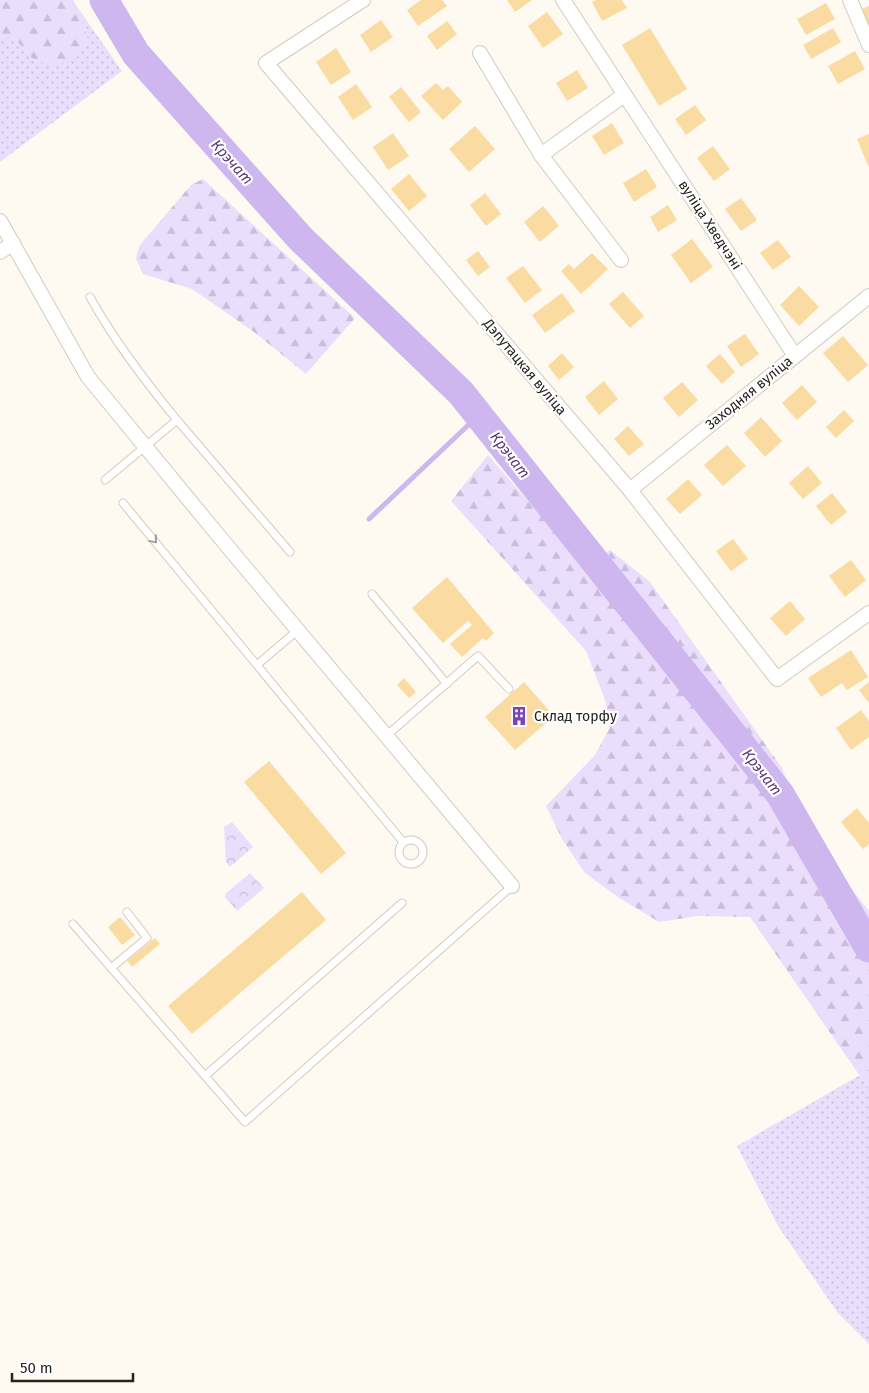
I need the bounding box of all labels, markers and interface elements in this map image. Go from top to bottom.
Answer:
water label: Крэчат [207,136,257,188]
street label: вуліца Хведчэні [675,177,745,273]
street label: Дэпутацкая вуліца [479,315,570,419]
street label: Заходняя вуліца [702,353,796,433]
water label: Крэчат [486,428,534,482]
one-way arrow [149,534,157,543]
building icon: Склад торфу [508,705,530,727]
place label: Склад торфу [534,708,617,725]
water label: Крэчат [738,745,786,799]
scale bar [12,1350,134,1382]
text: 50 m [20,1359,53,1377]

